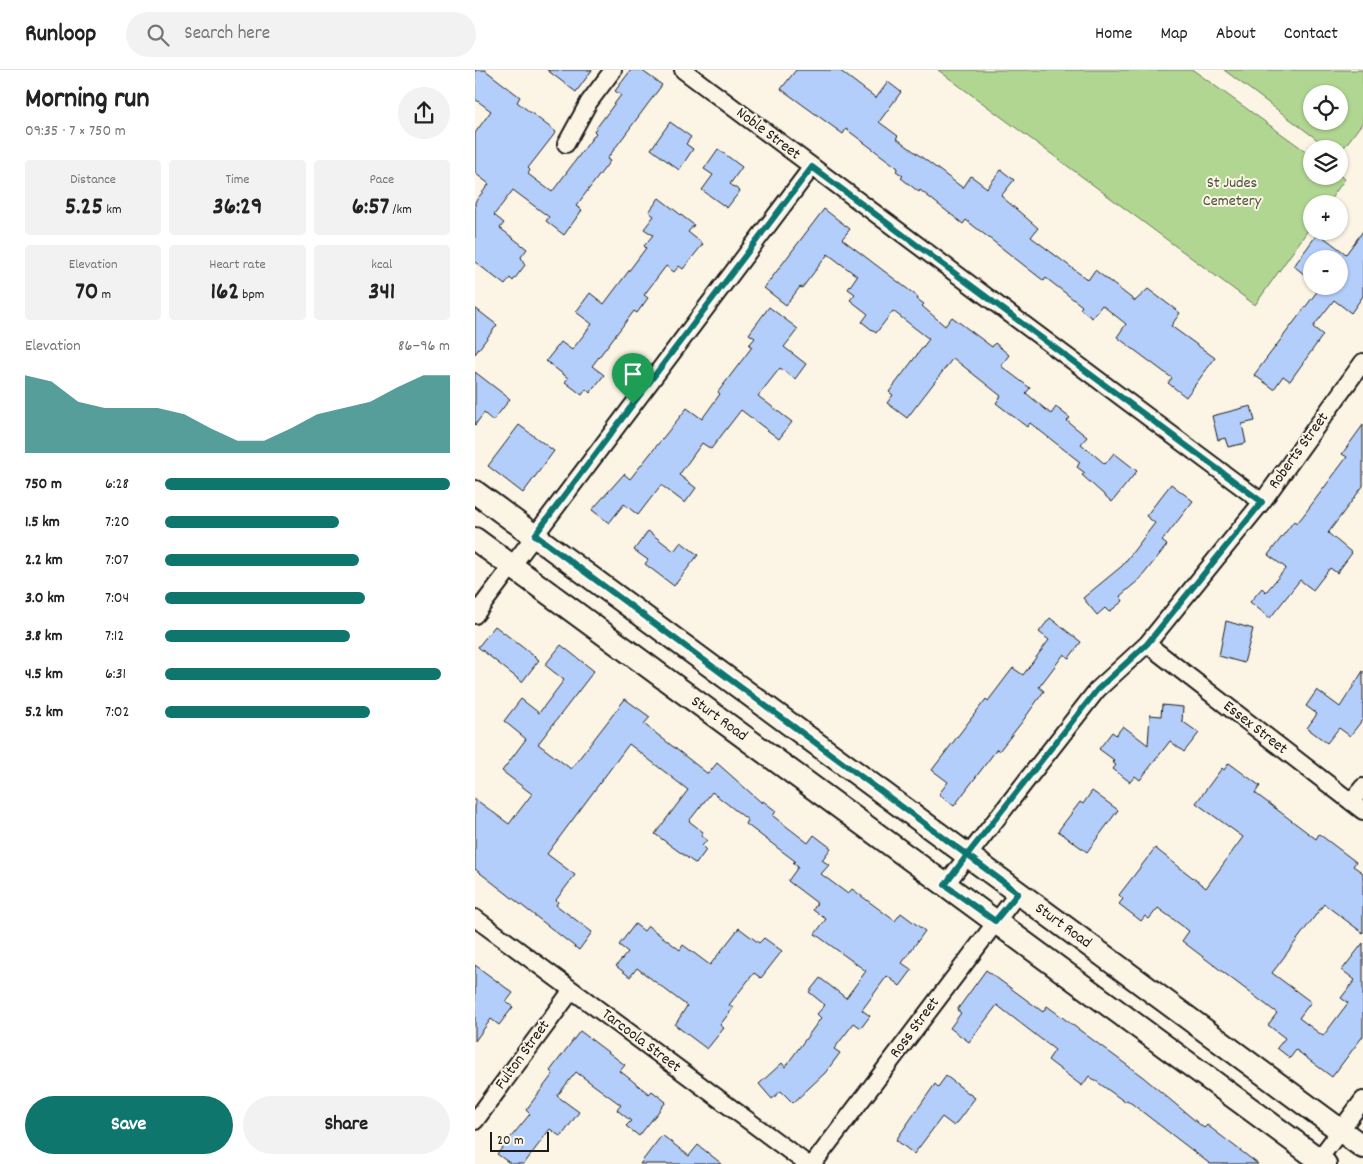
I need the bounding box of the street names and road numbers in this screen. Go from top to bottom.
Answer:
street label: Noble Street [731,102,805,166]
street label: Roberts Street [1263,408,1335,494]
street label: Sturt Road [686,691,752,747]
street label: Essex Street [1218,695,1292,761]
street label: Sturt Road [1030,898,1096,954]
street label: Ross Street [884,993,946,1063]
street label: Tarcoola Street [596,1003,686,1079]
street label: Fulton Street [490,1015,556,1094]

